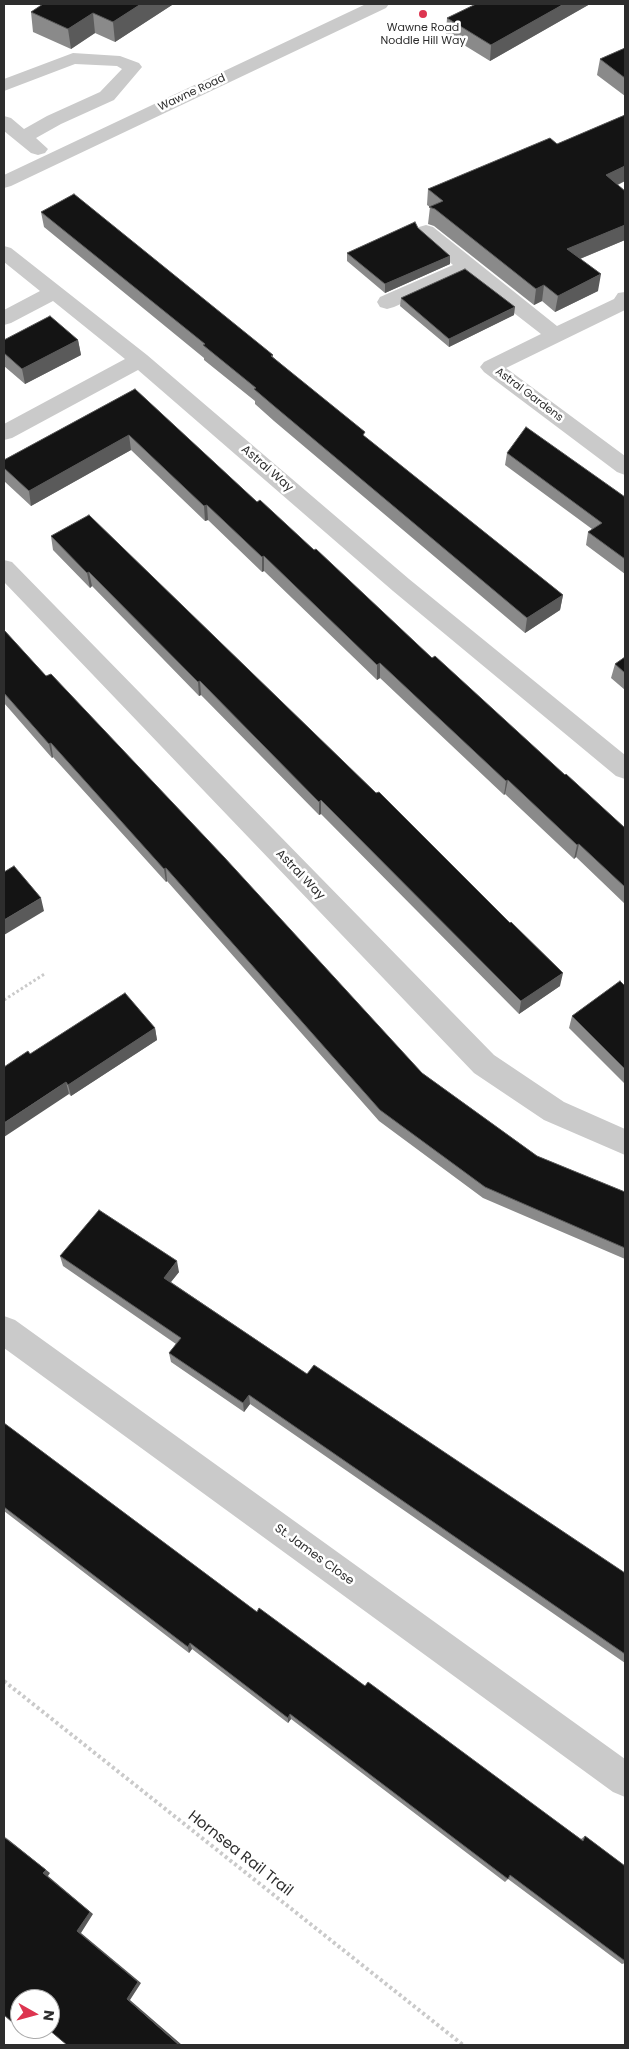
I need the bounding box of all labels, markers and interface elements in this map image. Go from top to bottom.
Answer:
marker: Wawne Road Noddle Hill Way [417,8,429,20]
place label: Wawne Road Noddle Hill Way [380,21,466,47]
street label: Wawne Road [156,72,228,114]
street label: Astral Gardens [492,365,566,425]
street label: Astral Way [238,443,296,495]
street label: Astral Way [273,847,327,903]
street label: St. James Close [272,1521,356,1589]
street label: Hornsea Rail Trail [184,1807,296,1901]
north arrow [10,1989,60,2039]
text: N [38,2009,59,2022]

